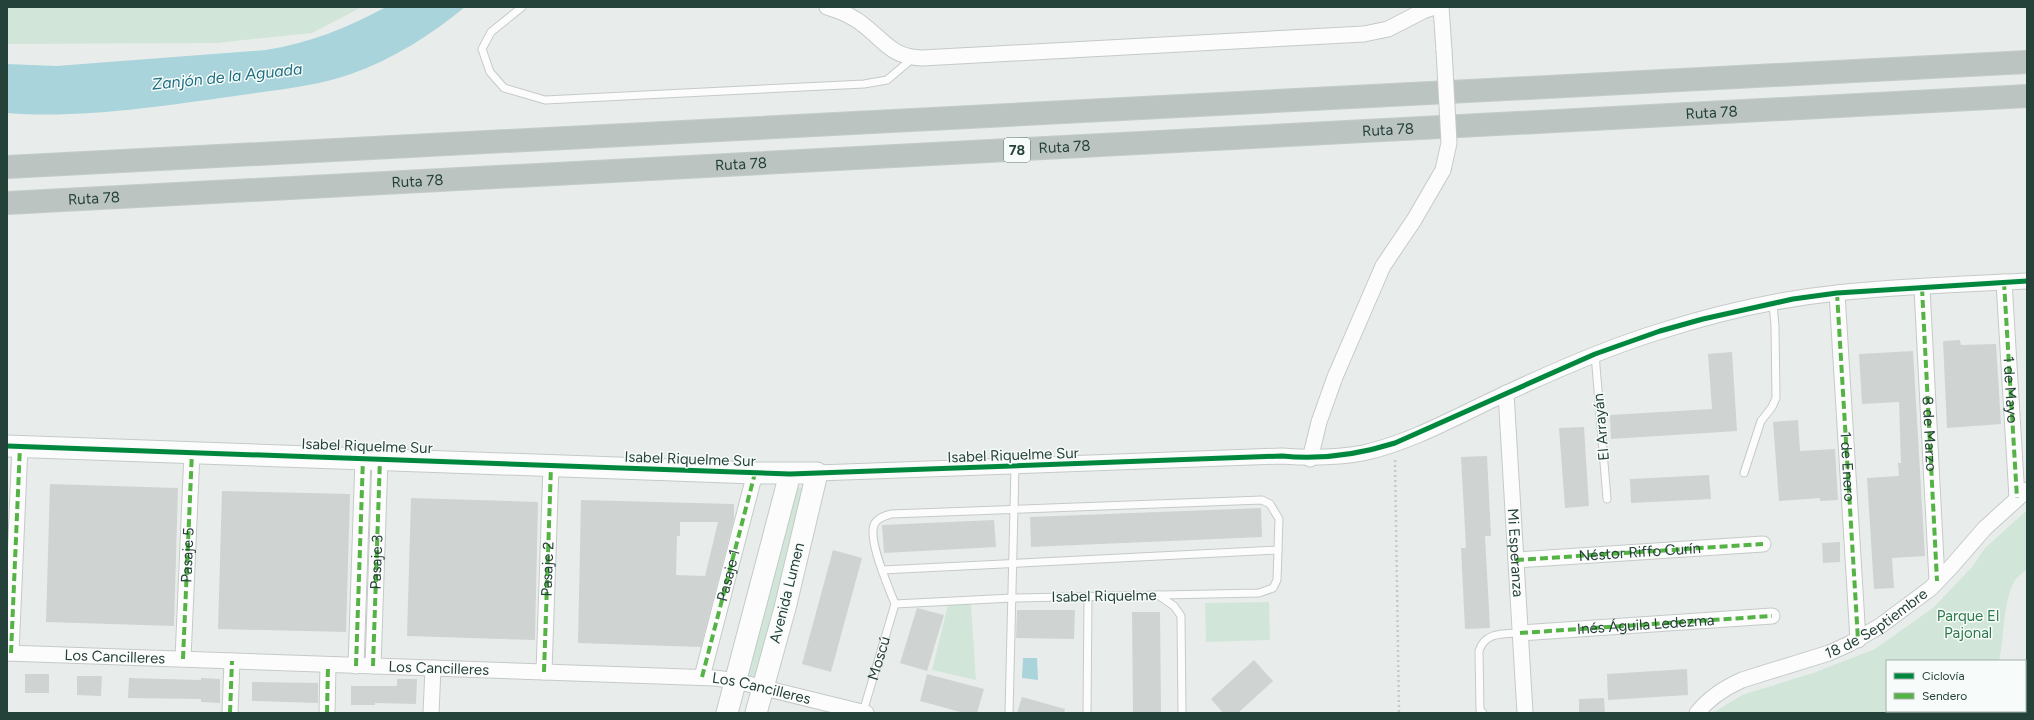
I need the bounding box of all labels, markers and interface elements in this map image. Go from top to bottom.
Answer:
water label: Zanjón de la Aguada [151,59,303,94]
street label: Ruta 78 [1685,102,1738,123]
street label: Ruta 78 [1362,119,1415,140]
street label: Ruta 78 [1038,137,1091,157]
road number: 78 [1004,138,1030,162]
street label: Ruta 78 [715,154,767,174]
street label: Ruta 78 [391,171,444,192]
street label: Ruta 78 [67,188,120,209]
street label: 1 de Mayo [1999,356,2022,424]
street label: El Arrayán [1589,393,1613,461]
street label: 8 de Marzo [1919,396,1940,472]
street label: 1 de Enero [1836,431,1859,502]
street label: Isabel Riquelme Sur [301,435,433,457]
street label: Isabel Riquelme Sur [947,444,1079,466]
street label: Isabel Riquelme Sur [624,448,756,470]
street label: Mi Esperanza [1504,508,1527,598]
street label: Pasaje 5 [177,527,198,583]
street label: Pasaje 3 [367,534,386,590]
street label: Néstor Riffo Curín [1578,539,1701,565]
street label: Pasaje 2 [538,541,557,597]
street label: Avenida Lumen [766,541,808,645]
street label: Pasaje 1 [713,547,744,603]
street label: 18 de Septiembre [1823,585,1931,663]
street label: Isabel Riquelme [1051,586,1157,606]
park label: Parque El Pajonal [1937,607,1999,642]
street label: Inés Águila Ledezma [1576,611,1715,638]
street label: Moscú [864,634,894,682]
street label: Los Cancilleres [64,646,166,668]
street label: Los Cancilleres [388,657,489,679]
legend [1886,660,2026,712]
street label: Los Cancilleres [711,669,813,708]
text: Ciclovía [1922,669,1965,683]
text: Sendero [1922,689,1967,703]

